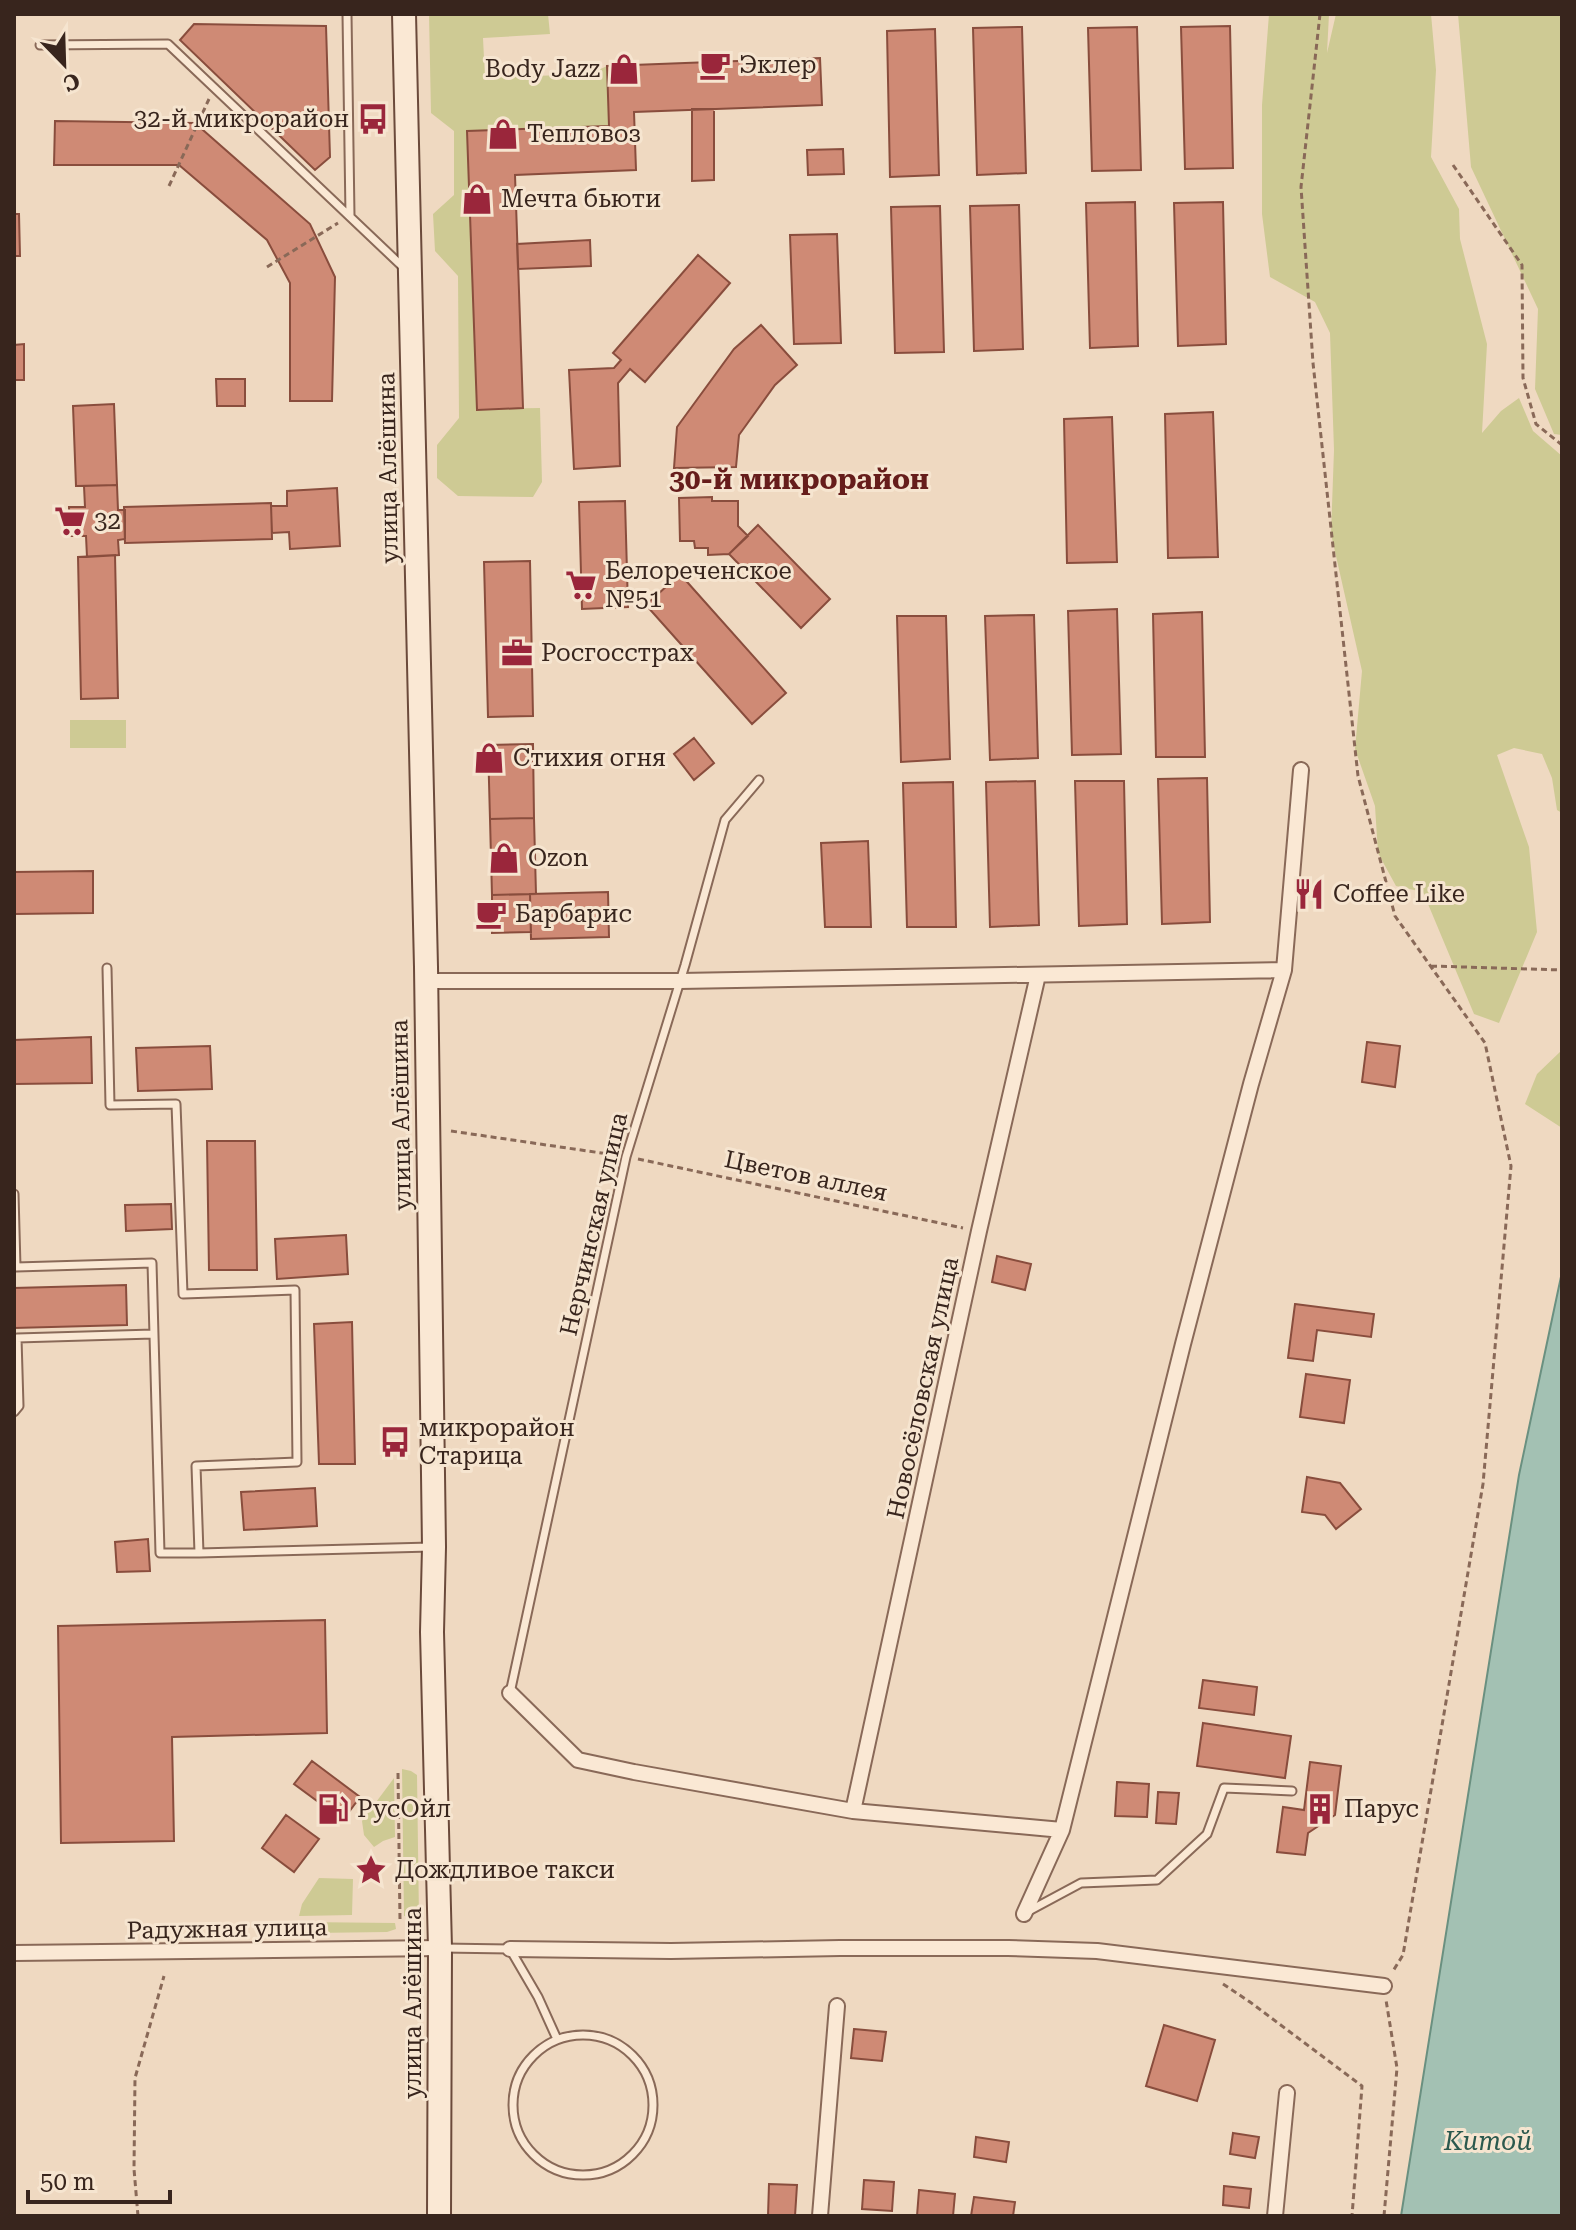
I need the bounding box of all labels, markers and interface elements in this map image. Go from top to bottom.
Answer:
north arrow [24,24,104,104]
cafe icon: Эклер [698,48,732,82]
place label: Эклер [739,51,816,79]
shop icon: Body Jazz [607,52,641,86]
place label: Body Jazz [485,55,600,83]
text: С [60,67,84,96]
bus stop icon: 32-й микрорайон [356,102,390,136]
place label: 32-й микрорайон [134,105,349,133]
shop icon: Тепловоз [486,117,520,151]
place label: Тепловоз [527,120,641,148]
shop icon: Мечта бьюти [460,182,494,216]
place label: Мечта бьюти [501,185,661,213]
street label: улица Алёшина [372,372,404,564]
district label: 30-й микрорайон [669,463,929,496]
supermarket icon: 32 [53,504,87,538]
place label: 32 [94,507,121,535]
place label: Белореченское №51 [605,557,792,613]
supermarket icon: Белореченское №51 [564,568,598,602]
office icon: Росгосстрах [500,636,534,670]
place label: Росгосстрах [541,639,694,667]
shop icon: Стихия огня [472,741,506,775]
place label: Стихия огня [513,744,666,772]
shop icon: Ozon [487,841,521,875]
place label: Ozon [528,844,589,872]
restaurant icon: Coffee Like [1292,877,1326,911]
place label: Coffee Like [1333,880,1465,908]
cafe icon: Барбарис [474,897,508,931]
place label: Барбарис [515,900,632,928]
street label: улица Алёшина [385,1019,417,1211]
street label: Нерчинская улица [555,1110,633,1338]
street label: Цветов аллея [722,1145,890,1207]
street label: Новосёловская улица [882,1255,964,1521]
place label: микрорайон Старица [419,1414,575,1470]
bus stop icon: микрорайон Старица [378,1425,412,1459]
fuel station icon: РусОйл [316,1792,350,1826]
building icon: Парус [1303,1792,1337,1826]
place label: РусОйл [357,1795,451,1823]
place label: Парус [1344,1795,1419,1823]
place icon: Дождливое такси [354,1853,388,1887]
place label: Дождливое такси [395,1856,615,1884]
street label: улица Алёшина [399,1907,427,2099]
street label: Радужная улица [126,1913,328,1945]
water label: Китой [1443,2126,1532,2156]
scale bar [28,2154,170,2204]
text: 50 m [40,2168,95,2196]

